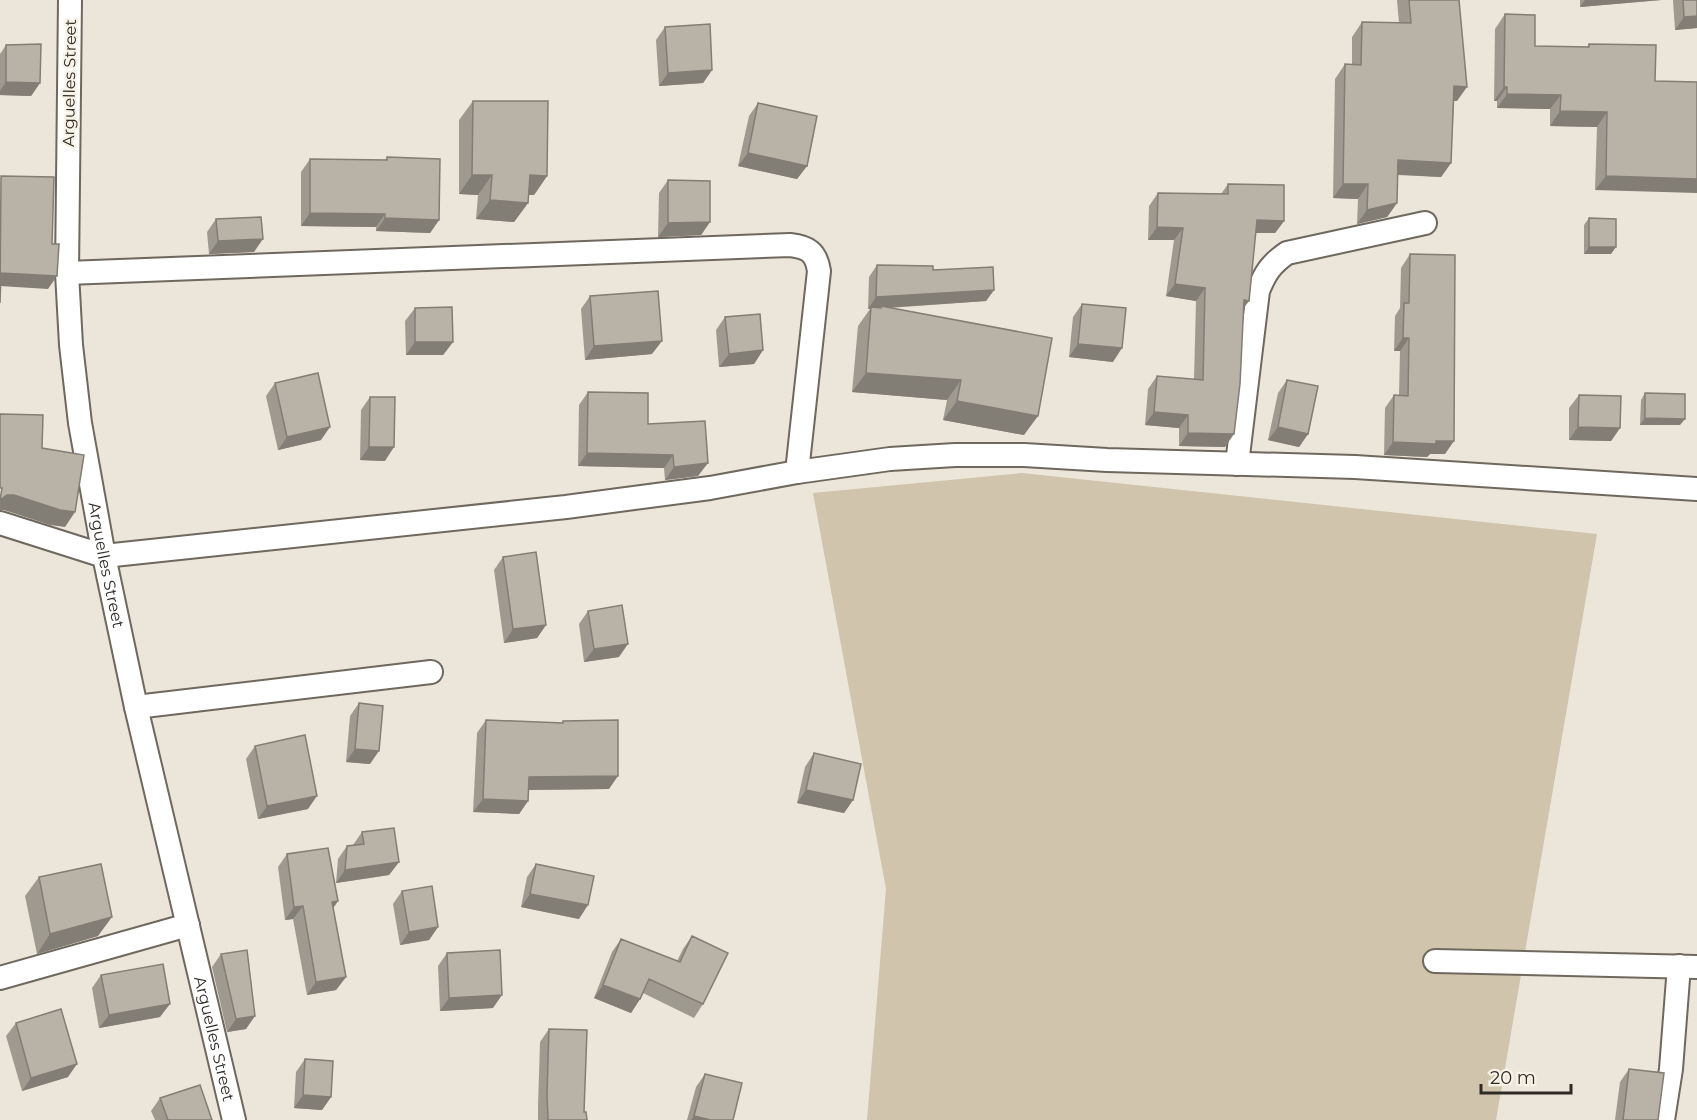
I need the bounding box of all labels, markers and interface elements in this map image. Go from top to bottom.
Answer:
street label: Arguelles Street [59,19,80,147]
street label: Arguelles Street [84,501,128,630]
street label: Arguelles Street [190,974,238,1104]
scale bar [1481,1057,1571,1095]
text: 20 m [1490,1067,1536,1089]

